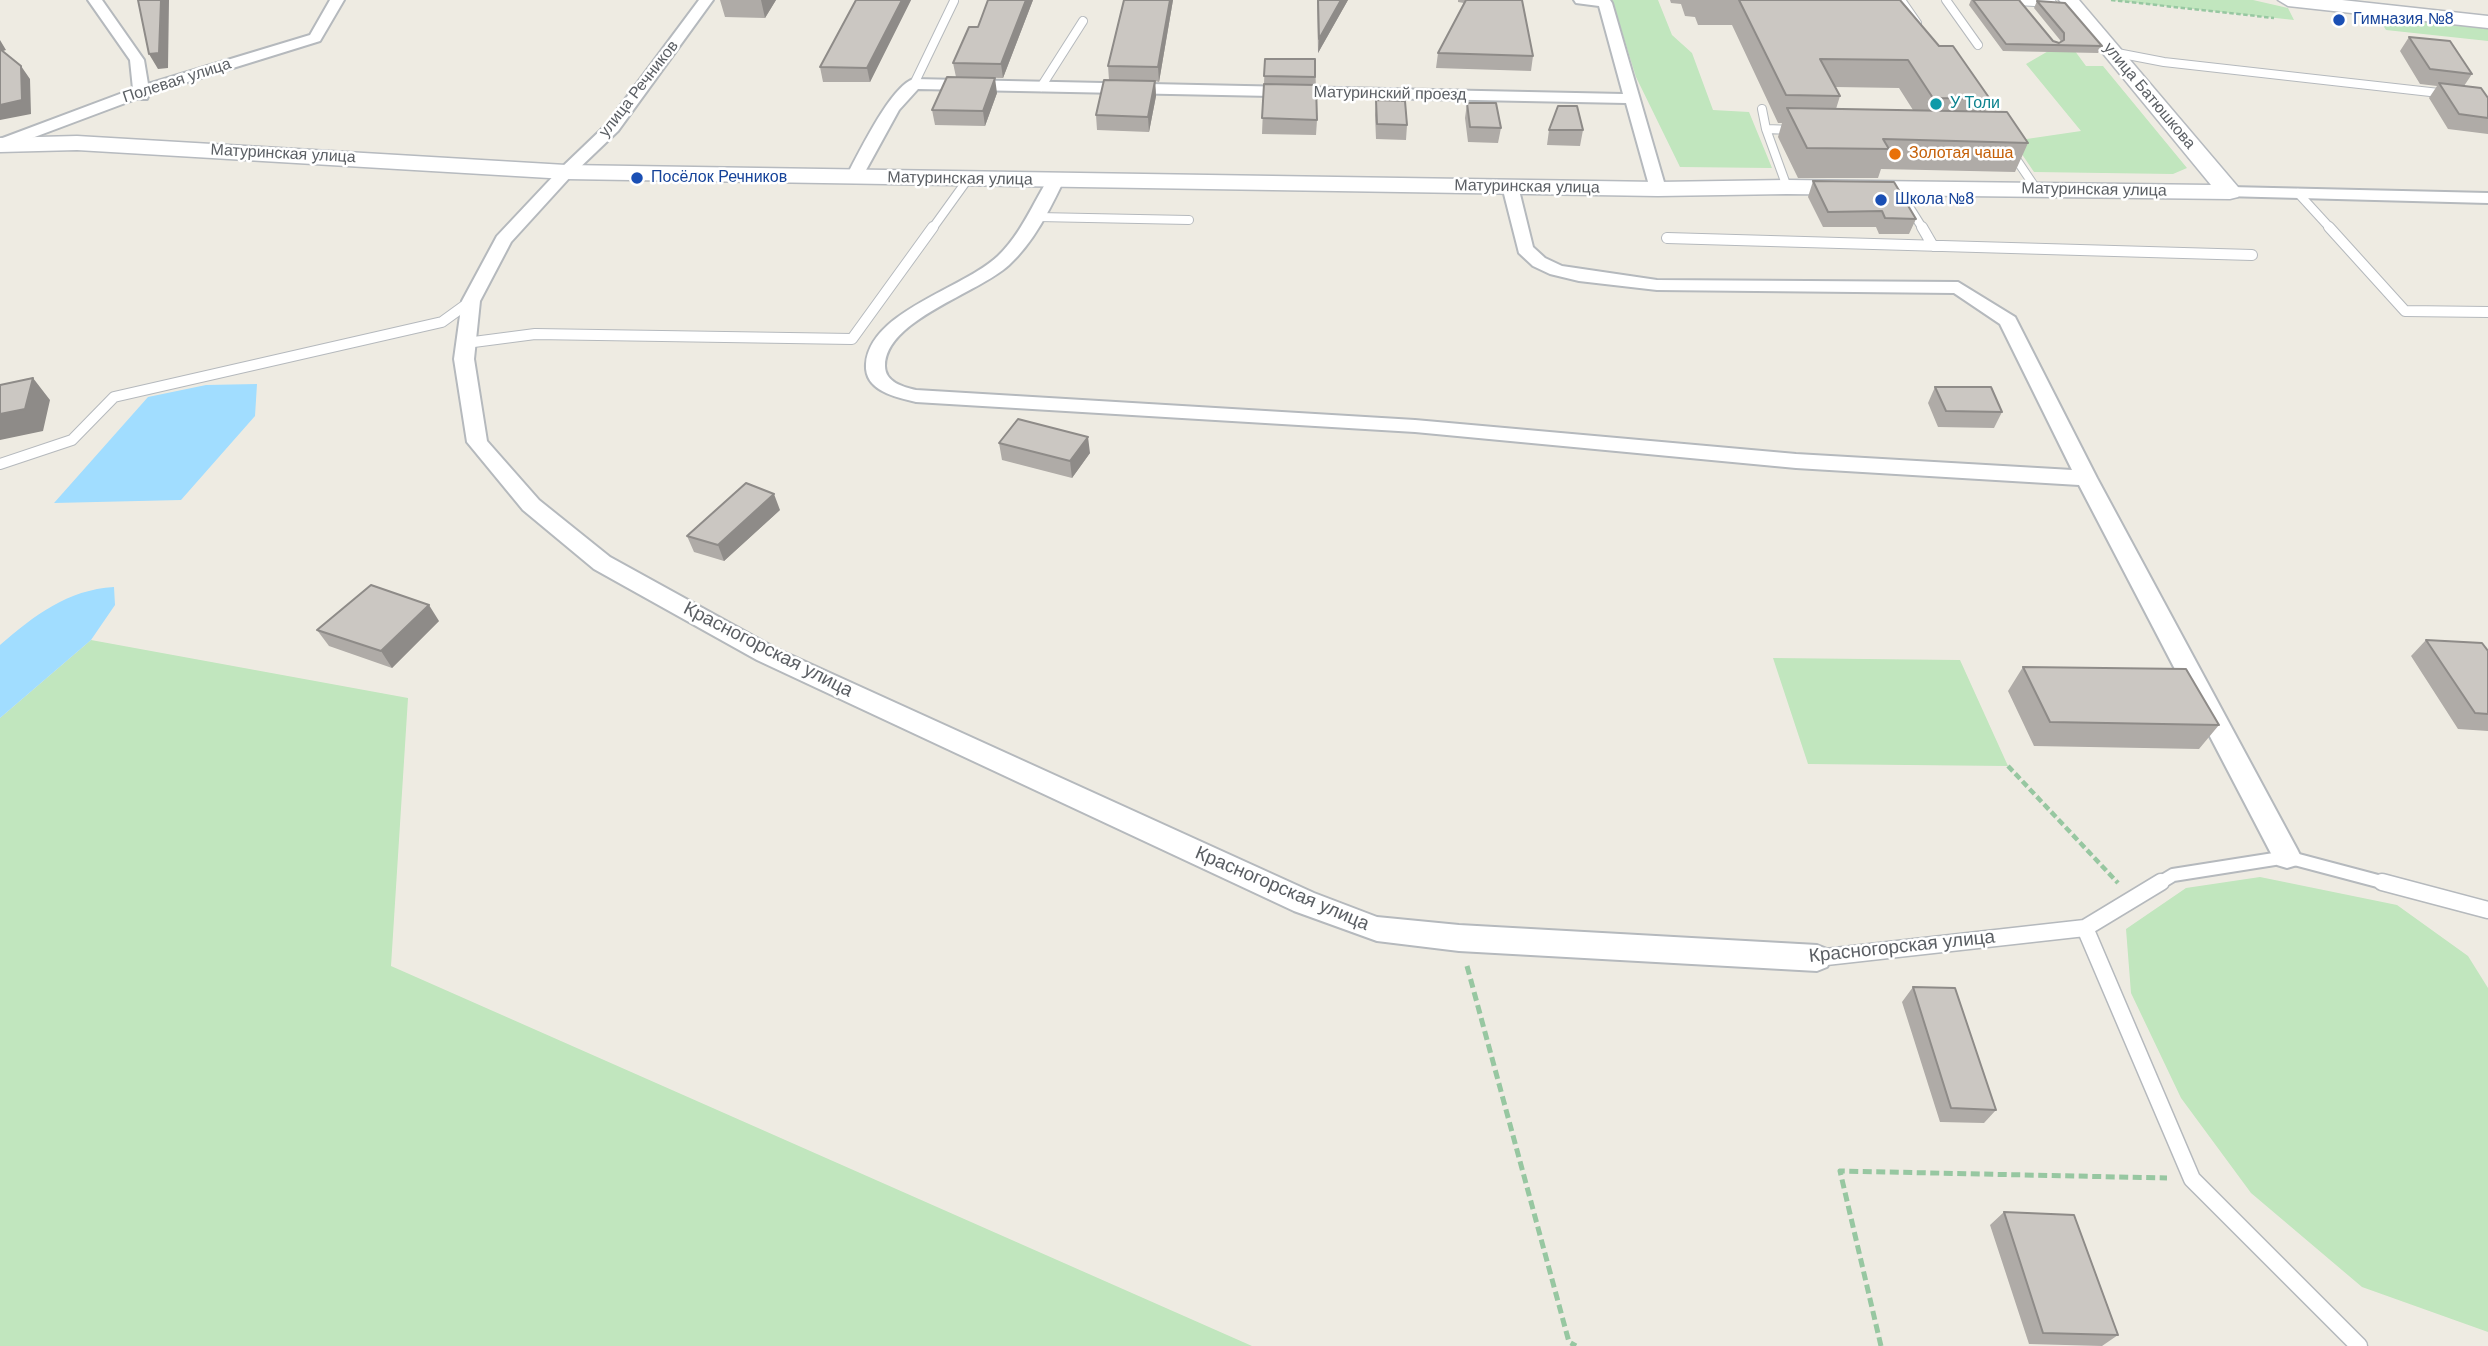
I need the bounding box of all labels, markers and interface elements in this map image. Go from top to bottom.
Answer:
place label: Гимназия №8 [2353,10,2454,30]
marker: Гимназия №8 [2331,12,2347,28]
street label: улица Речников [595,37,683,141]
street label: улица Батюшкова [2099,39,2199,153]
street label: Полевая улица [120,54,234,108]
street label: Матуринский проезд [1313,83,1467,105]
place label: У Толи [1950,94,2000,114]
marker: У Толи [1928,96,1944,112]
street label: Матуринская улица [210,141,356,167]
place label: Золотая чаша [1909,144,2013,164]
marker: Золотая чаша [1887,146,1903,162]
place label: Посёлок Речников [651,168,787,188]
street label: Матуринская улица [887,168,1033,190]
marker: Посёлок Речников [629,170,645,186]
street label: Матуринская улица [1454,176,1600,198]
street label: Матуринская улица [2021,179,2167,201]
place label: Школа №8 [1895,190,1974,210]
marker: Школа №8 [1873,192,1889,208]
street label: Красногорская улица [680,597,856,703]
street label: Красногорская улица [1191,842,1373,936]
street label: Красногорская улица [1808,926,1996,968]

